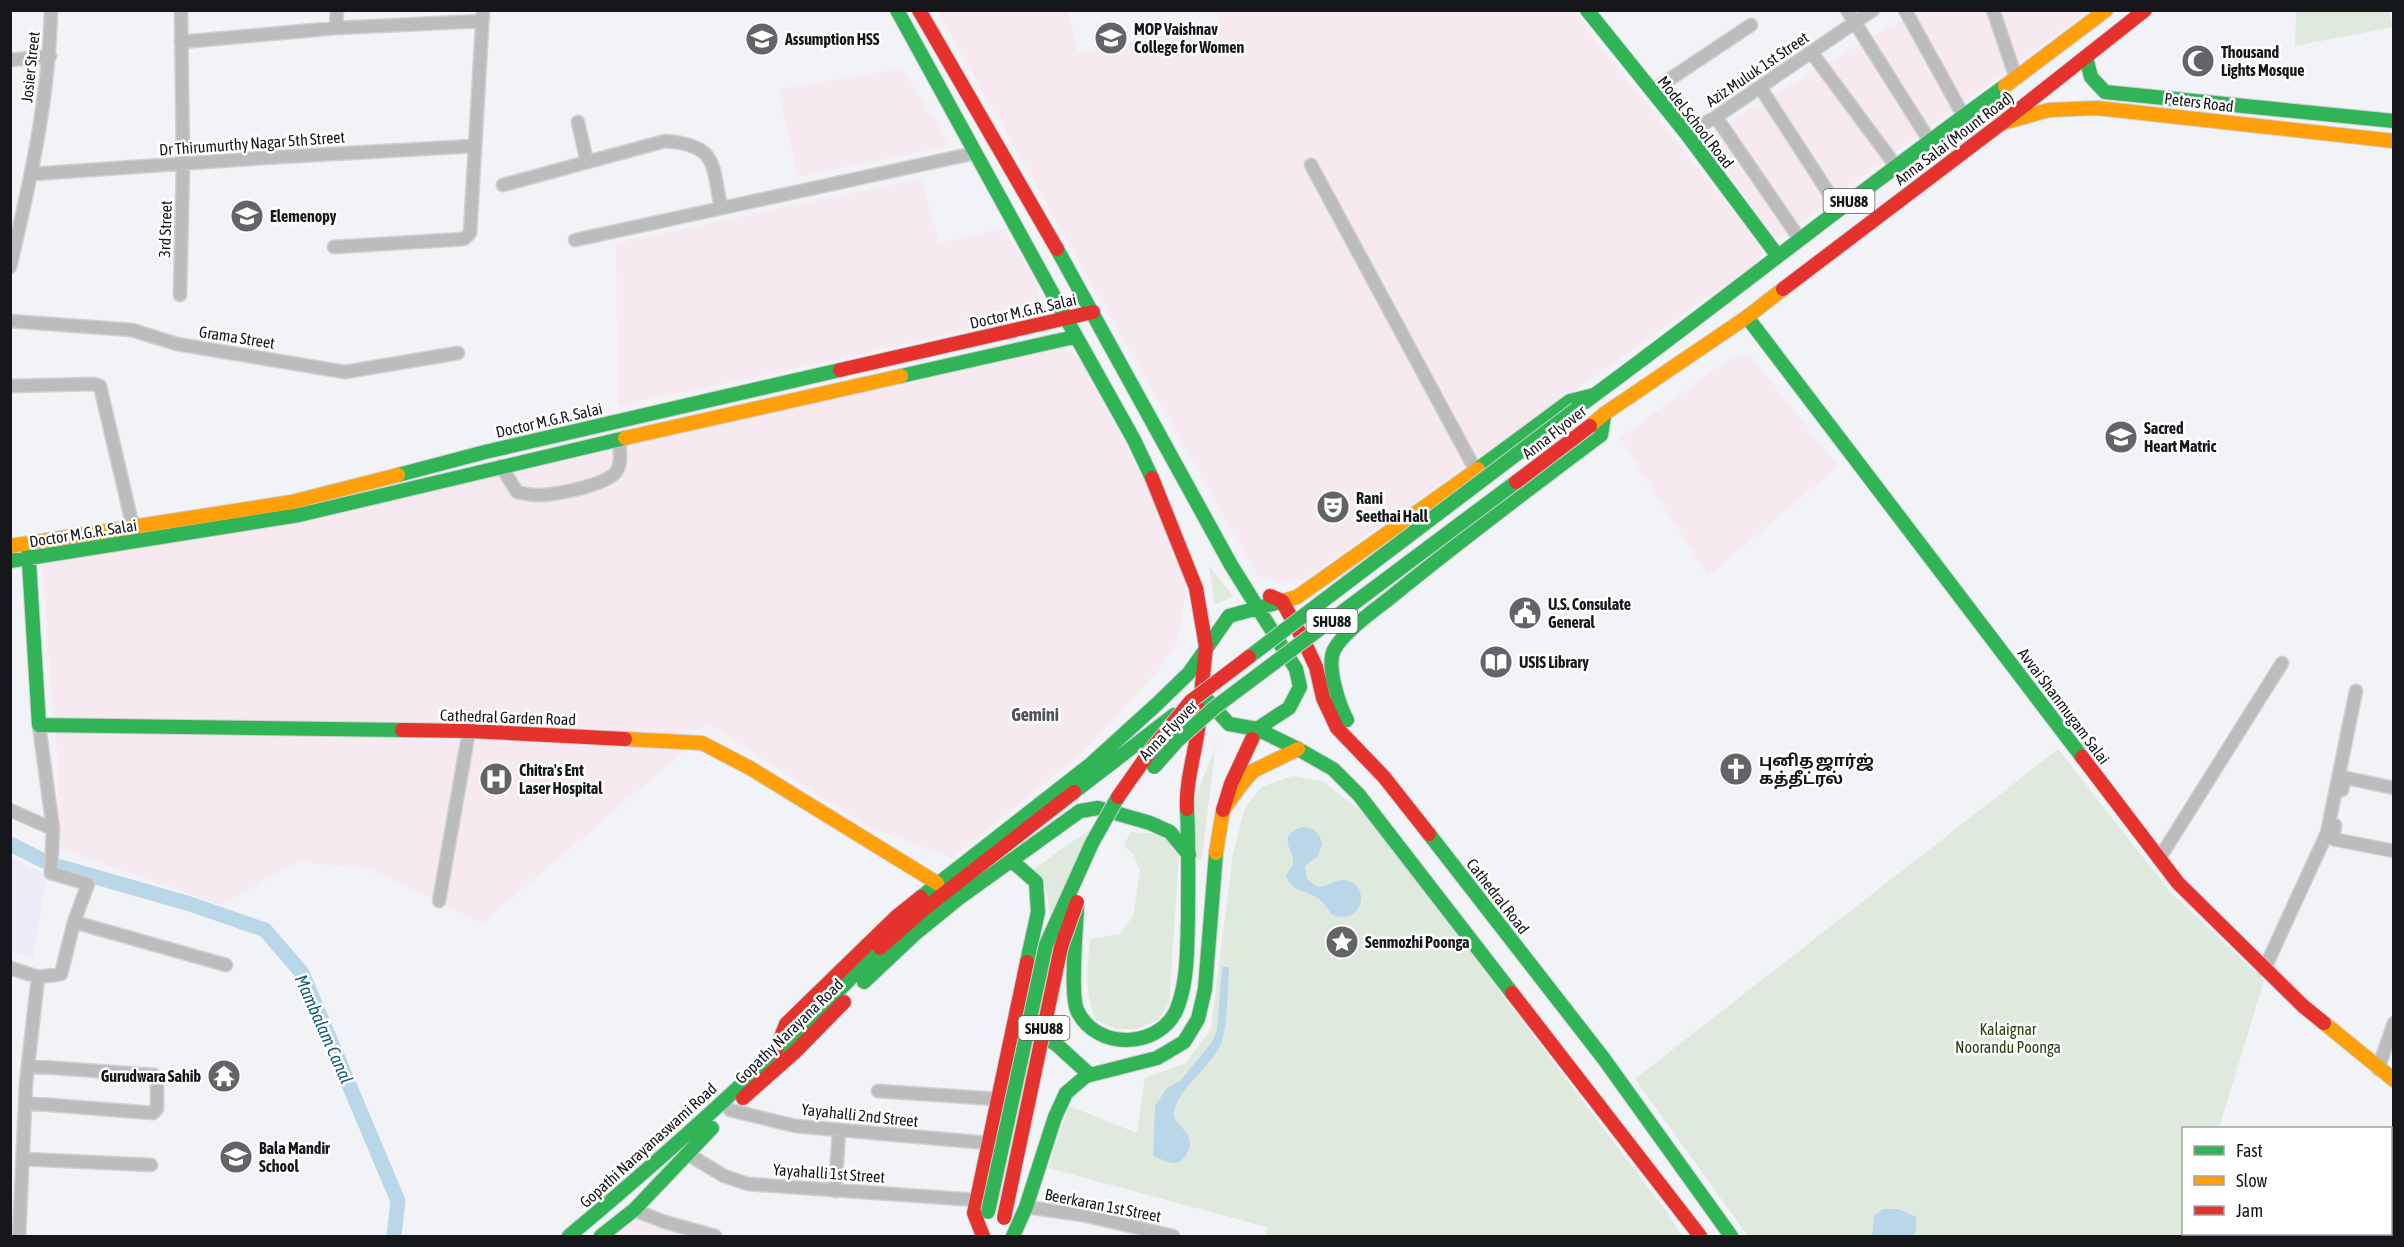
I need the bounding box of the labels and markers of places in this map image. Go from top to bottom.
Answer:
school or university icon: MOP Vaishnav College for Women [1093,20,1129,56]
place label: MOP Vaishnav College for Women [1134,20,1245,56]
school or university icon: Assumption HSS [744,21,780,57]
place label: Assumption HSS [784,30,880,48]
mosque icon: Thousand Lights Mosque [2180,43,2216,79]
place label: Thousand Lights Mosque [2221,43,2304,79]
school or university icon: Elemenopy [229,198,265,234]
place label: Elemenopy [270,207,337,225]
school or university icon: Sacred Heart Matric [2103,419,2139,455]
place label: Sacred Heart Matric [2144,419,2217,455]
theatre icon: Rani Seethai Hall [1315,489,1351,525]
place label: Rani Seethai Hall [1356,489,1429,525]
public building icon: U.S. Consulate General [1507,595,1543,631]
place label: U.S. Consulate General [1548,595,1631,631]
library icon: USIS Library [1478,644,1514,680]
place label: USIS Library [1519,653,1589,671]
church icon: புனித ஜார்ஜ் கத்தீட்ரல் [1718,751,1754,787]
place label: புனித ஜார்ஜ் கத்தீட்ரல் [1759,751,1874,789]
hospital icon: Chitra's Ent Laser Hospital [478,761,514,797]
place label: Chitra's Ent Laser Hospital [519,761,603,797]
place icon: Senmozhi Poonga [1324,924,1360,960]
place label: Senmozhi Poonga [1365,933,1470,951]
temple icon: Gurudwara Sahib [206,1058,242,1094]
place label: Gurudwara Sahib [101,1067,201,1085]
school or university icon: Bala Mandir School [218,1139,254,1175]
place label: Bala Mandir School [259,1139,330,1175]

